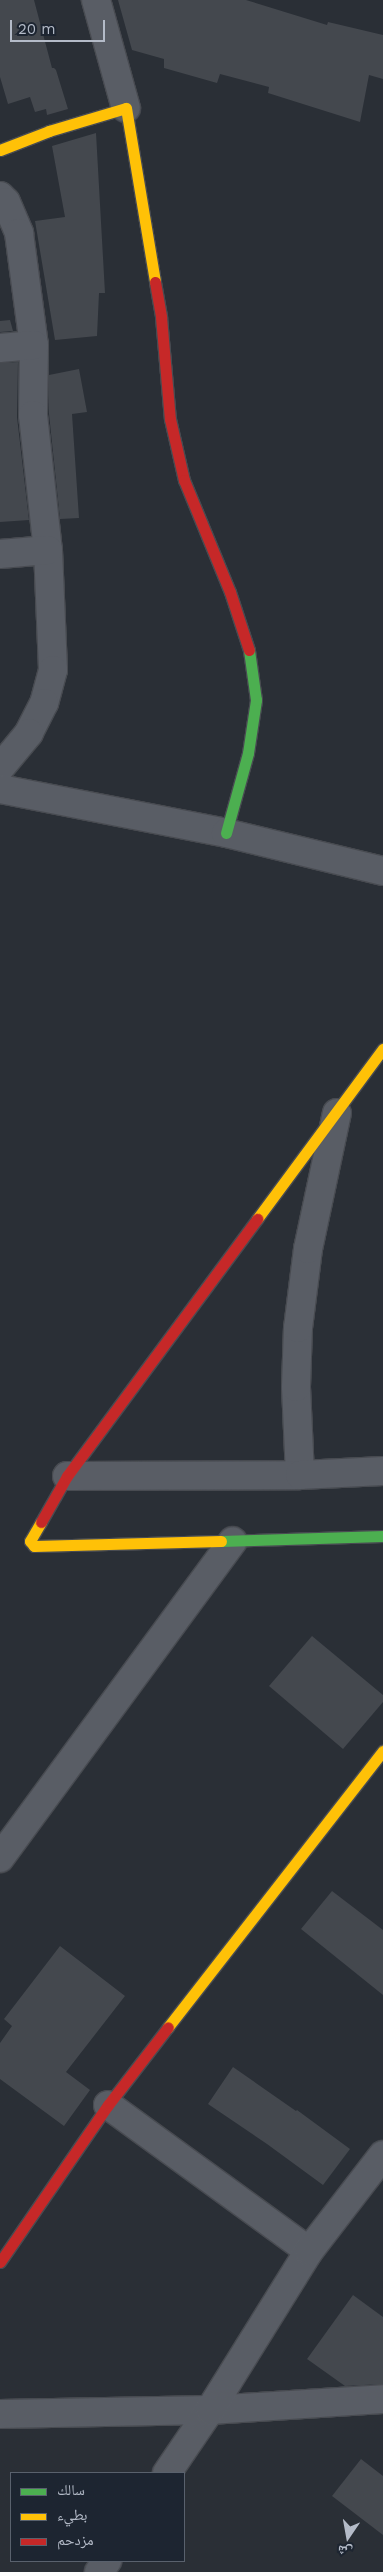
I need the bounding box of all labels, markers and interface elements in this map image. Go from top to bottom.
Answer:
scale bar [12,10,108,42]
text: 20 m [18,20,56,38]
legend [10,2472,185,2562]
text: سالك [57,2481,85,2499]
text: بطيء [57,2506,87,2524]
north arrow [323,2512,373,2562]
text: مزدحم [57,2531,94,2549]
text: ش [336,2542,354,2561]

